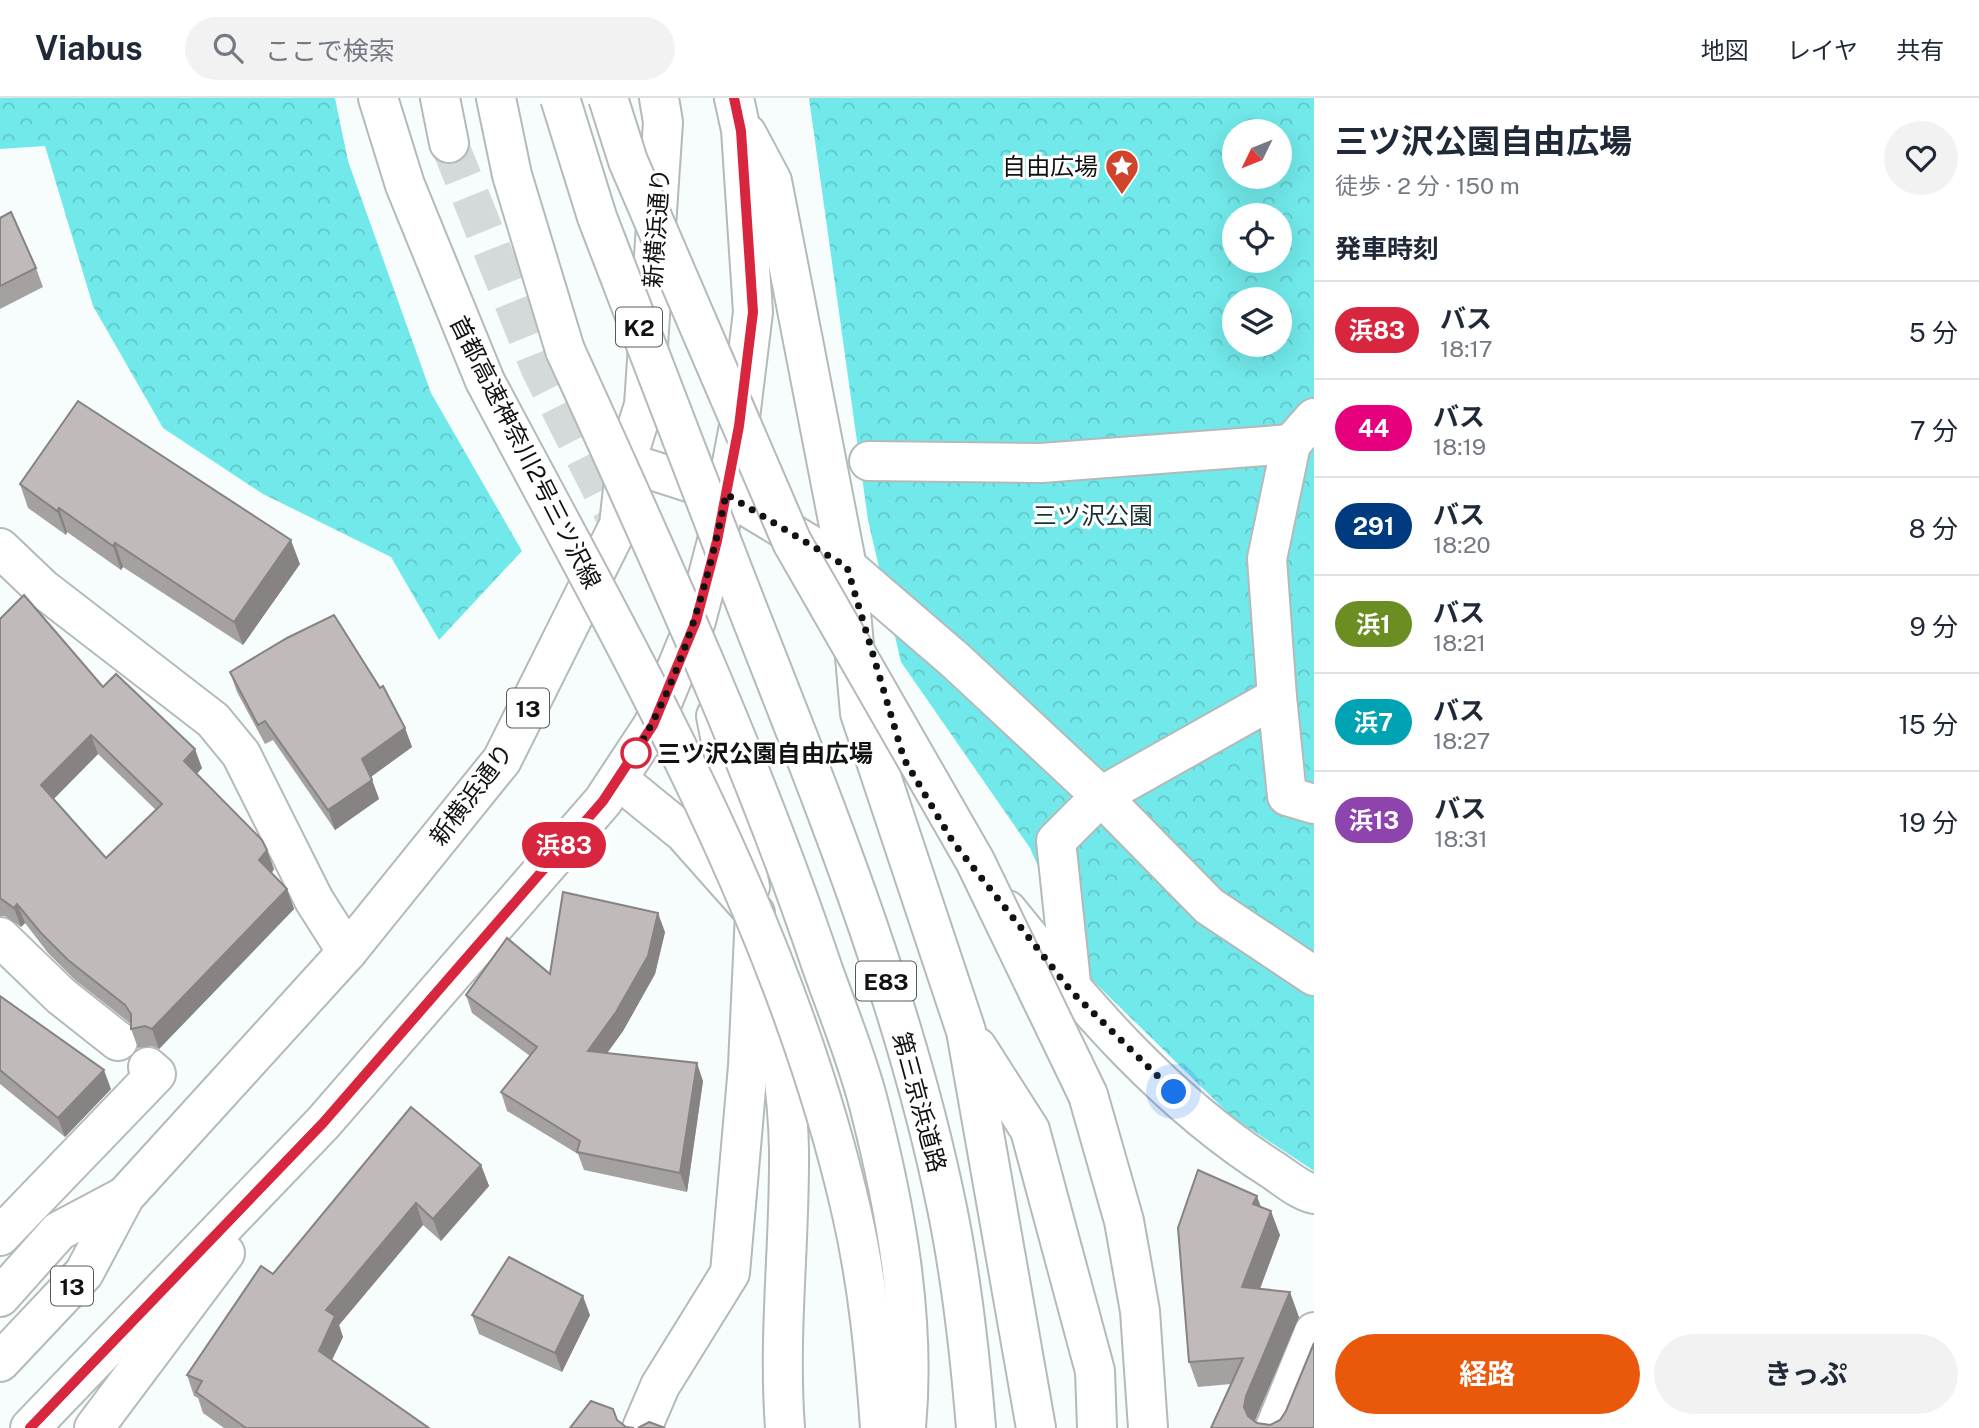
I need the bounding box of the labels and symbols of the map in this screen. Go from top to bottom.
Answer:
north arrow [1222,119,1292,189]
place icon: 自由広場 [1103,147,1141,196]
place label: 自由広場 [1002,152,1098,180]
street label: 新横浜通り [638,167,674,289]
road number: K2 [616,308,662,346]
street label: 首都高速神奈川2号三ツ沢線 [445,311,607,593]
park label: 三ツ沢公園 [1033,501,1153,529]
road number: 13 [507,688,549,728]
street label: 新横浜通り [424,738,518,850]
marker: 三ツ沢公園自由広場 [621,738,651,768]
place label: 三ツ沢公園自由広場 [657,739,873,767]
line badge: 浜83 [524,822,604,868]
road number: E83 [856,961,916,1000]
street label: 第三京浜道路 [888,1029,952,1175]
your location [1156,1074,1191,1109]
road number: 13 [51,1266,93,1306]

